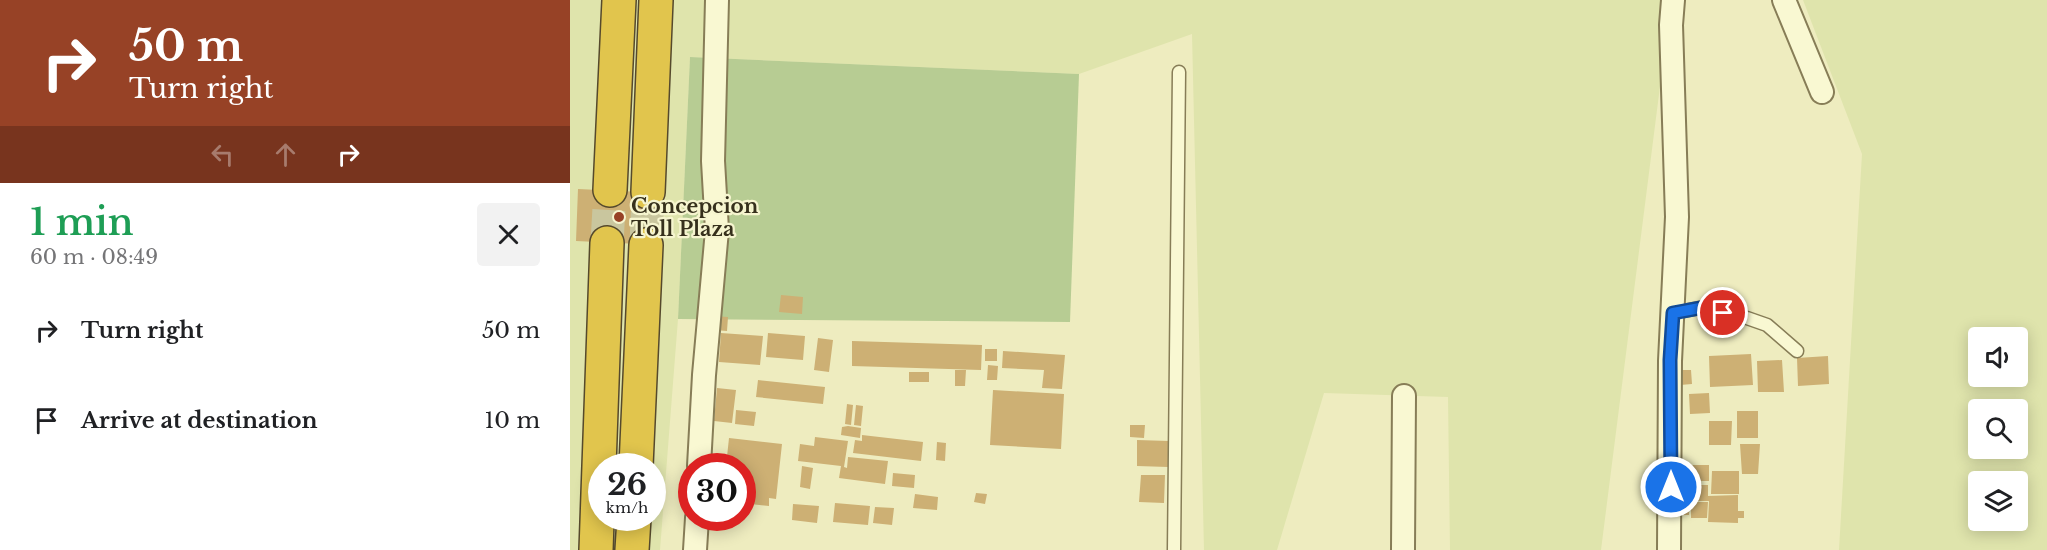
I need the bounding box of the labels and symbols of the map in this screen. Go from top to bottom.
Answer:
place label: Concepcion Toll Plaza [631,194,759,241]
marker: Concepcion Toll Plaza [612,210,626,224]
pin [1697,287,1748,338]
speed limit sign: 30 [678,453,756,531]
position arrow [1639,455,1703,519]

